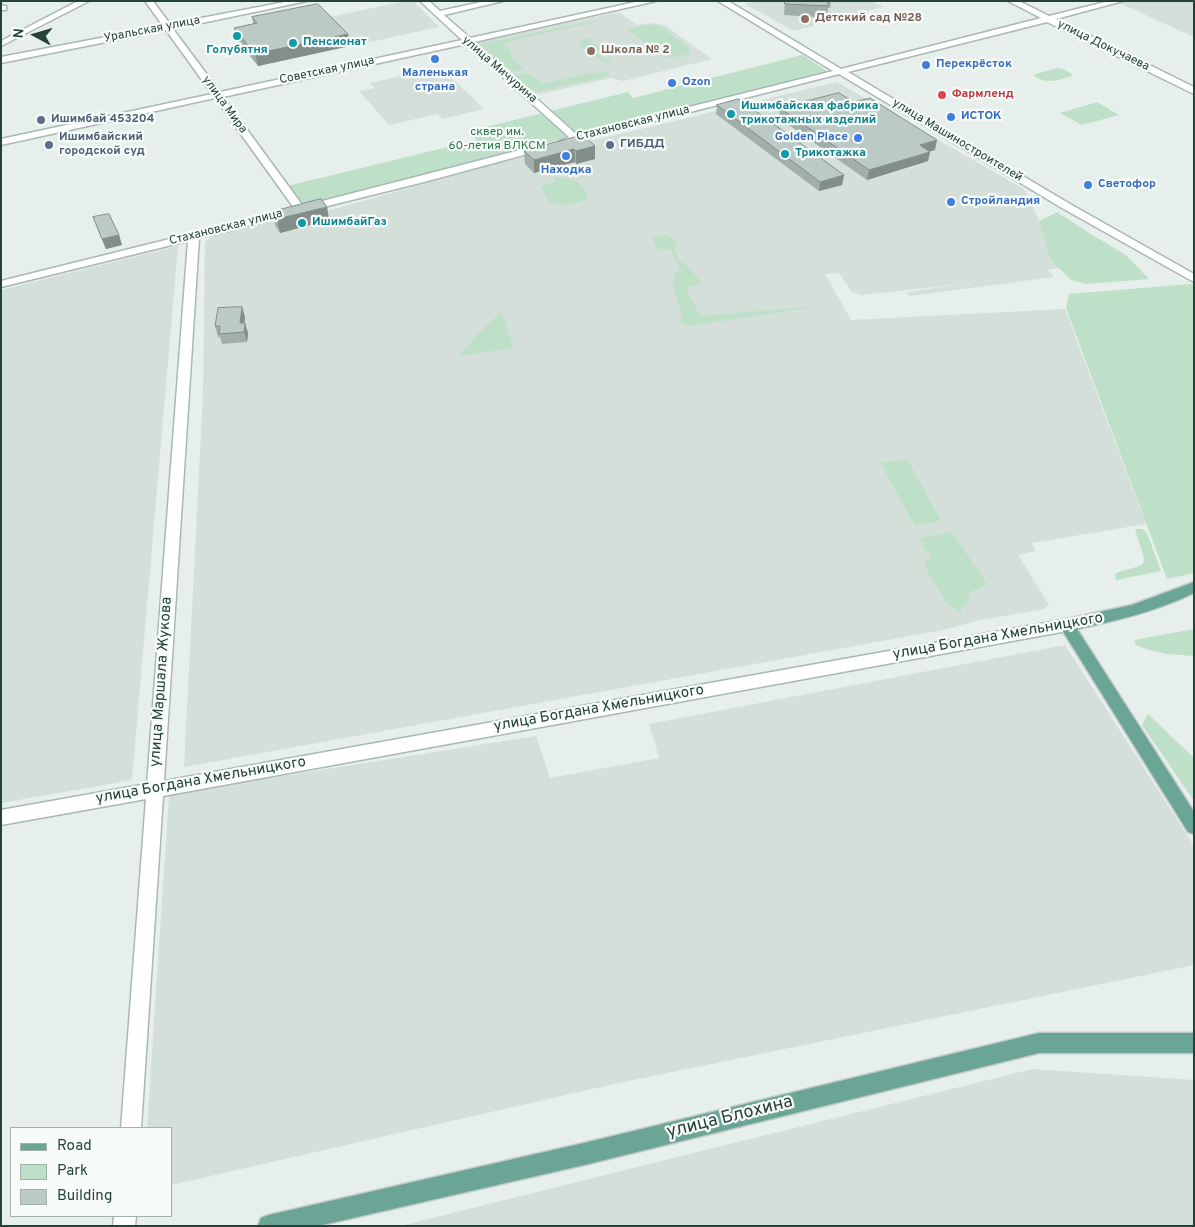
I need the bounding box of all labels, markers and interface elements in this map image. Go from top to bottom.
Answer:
north arrow [10,10,60,60]
place label: Детский сад №28 [815,12,922,26]
marker: Детский сад №28 [799,13,811,25]
street label: Уральская улица [103,14,201,46]
street label: улица Докучаева [1055,17,1151,75]
text: N [11,27,29,39]
marker: Голубятня [231,30,243,42]
street label: улица Мичурина [458,33,540,107]
place label: Пенсионат [303,36,367,50]
marker: Пенсионат [287,37,299,49]
place label: Голубятня [206,44,268,58]
place label: Школа № 2 [601,44,670,58]
marker: Школа № 2 [585,45,597,57]
marker: Маленькая страна [429,53,441,65]
street label: Советская улица [278,54,376,88]
place label: Перекрёсток [936,58,1012,72]
marker: Перекрёсток [920,59,932,71]
place label: Маленькая страна [402,67,468,95]
street label: улица Мира [198,74,250,136]
place label: Ozon [682,76,711,90]
marker: Ozon [666,77,678,89]
place label: Фармленд [952,88,1014,102]
marker: Фармленд [936,89,948,101]
street label: улица Машиностроителей [889,96,1025,186]
place label: Ишимбайская фабрика трикотажных изделий [741,100,878,128]
street label: Стахановская улица [575,103,691,145]
marker: Ишимбайская фабрика трикотажных изделий [725,108,737,120]
place label: ИСТОК [961,110,1002,124]
marker: ИСТОК [945,111,957,123]
place label: Ишимбай 453204 [51,113,154,127]
marker: Ишимбай 453204 [35,114,47,126]
park label: сквер им. 60-летия ВЛКСМ [448,126,546,154]
place label: Ишимбайский городской суд [59,131,145,159]
place label: Golden Place [775,131,848,145]
marker: Golden Place [852,132,864,144]
place label: ГИБДД [620,138,665,152]
marker: Ишимбайский городской суд [43,139,55,151]
marker: ГИБДД [604,139,616,151]
place label: Трикотажка [795,147,866,161]
marker: Трикотажка [779,148,791,160]
marker: Находка [560,150,572,162]
place label: Находка [541,164,591,178]
place label: Светофор [1098,178,1156,192]
marker: Светофор [1082,179,1094,191]
place label: Стройландия [961,195,1040,209]
marker: Стройландия [945,196,957,208]
street label: Стахановская улица [168,207,284,249]
place label: ИшимбайГаз [312,216,387,230]
marker: ИшимбайГаз [296,217,308,229]
street label: улица Маршала Жукова [147,596,177,768]
street label: улица Богдана Хмельницкого [892,610,1104,664]
street label: улица Богдана Хмельницкого [493,682,705,736]
street label: улица Богдана Хмельницкого [95,754,307,808]
street label: улица Блохина [665,1092,795,1144]
legend [10,1127,172,1217]
text: Road [57,1137,92,1156]
text: Park [57,1162,88,1181]
text: Building [57,1187,112,1206]

